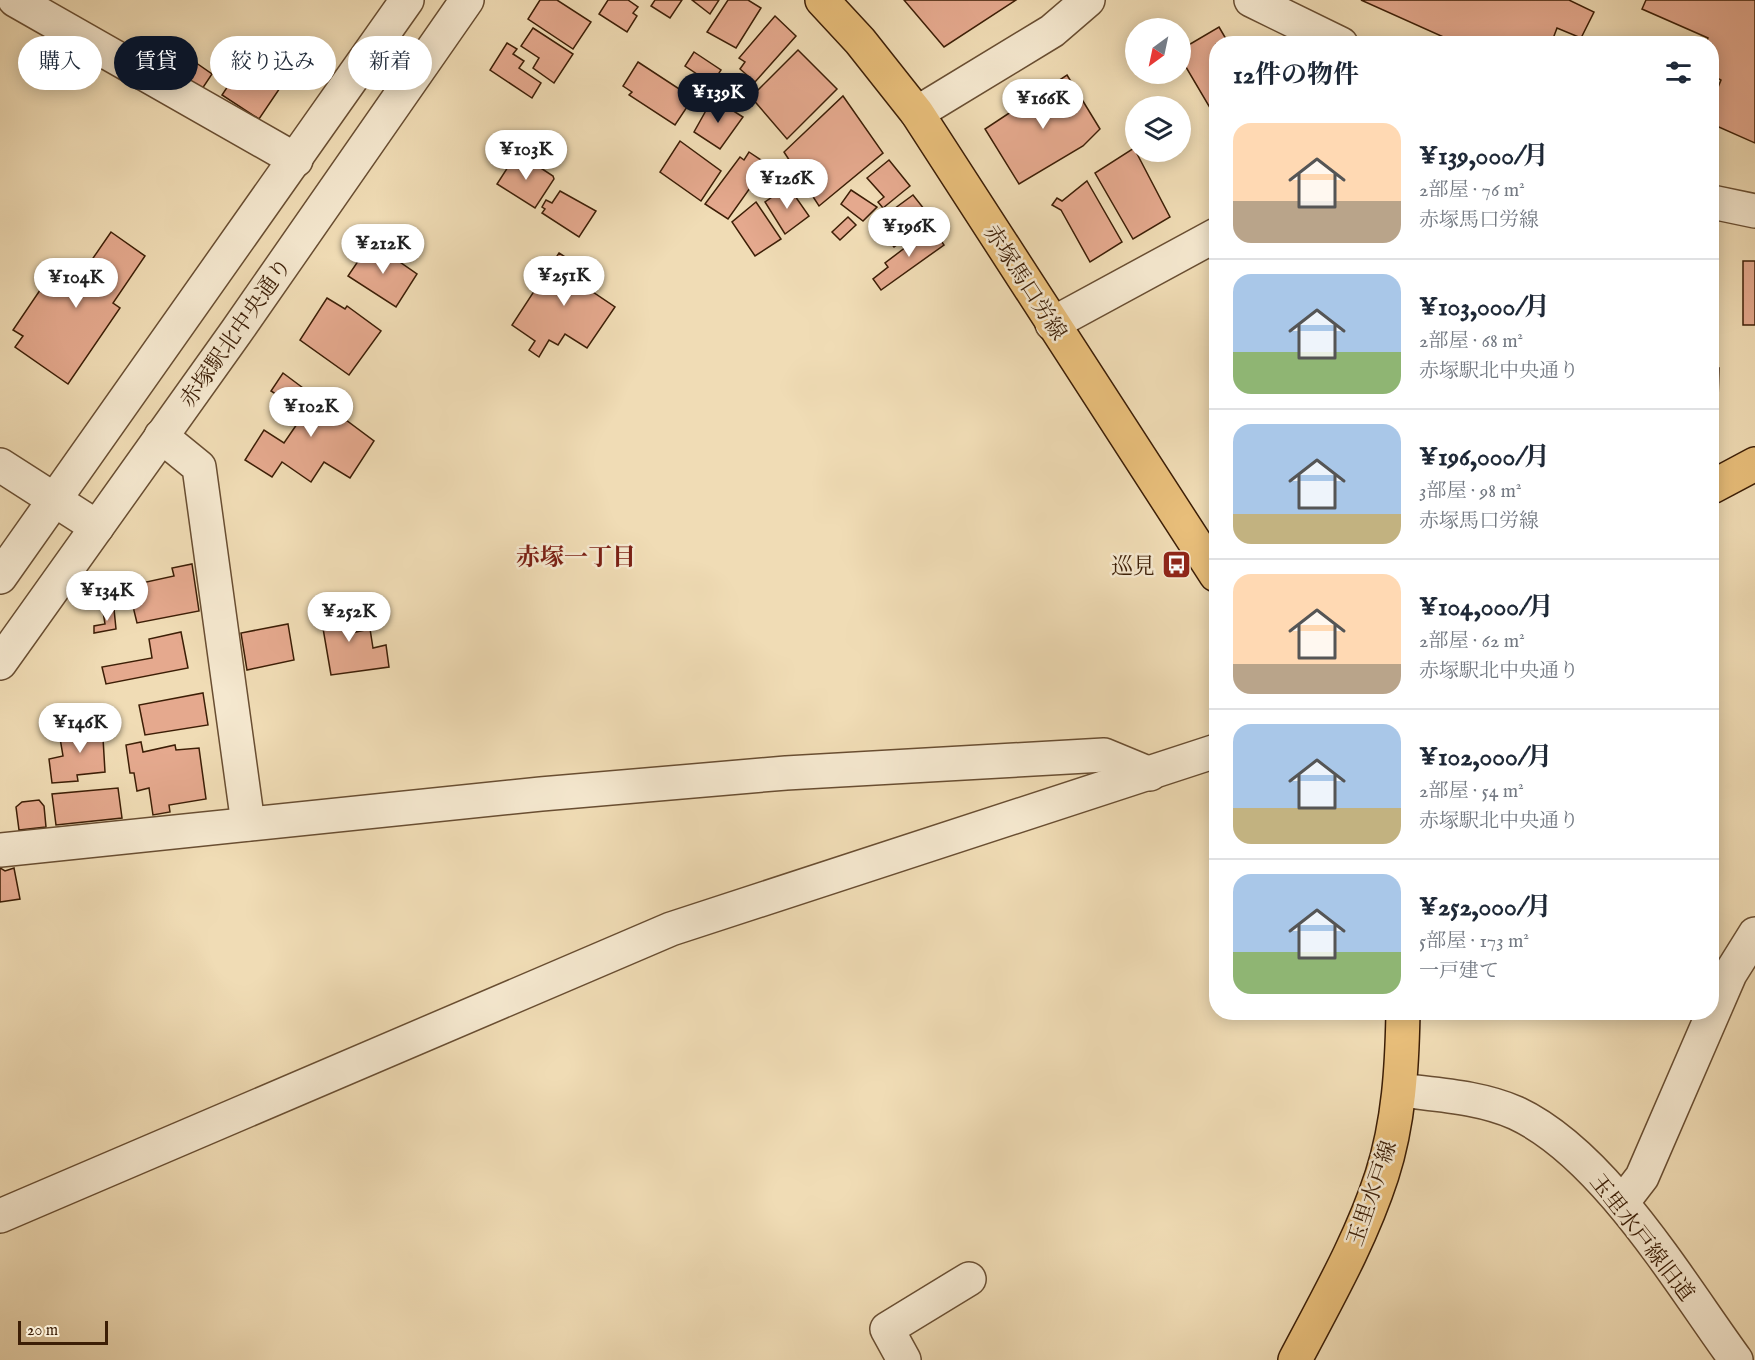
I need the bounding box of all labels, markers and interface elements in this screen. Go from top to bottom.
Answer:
north arrow [1125,18,1191,84]
map controls [1125,18,1191,162]
chip: 購入 [18,36,102,90]
chip: 賃貸 [114,36,198,90]
chip: 絞り込み [210,36,336,90]
chip: 新着 [348,36,432,90]
icon: filters [1662,56,1695,89]
text: 12件の物件 [1233,59,1359,92]
pin: ¥139K [676,73,760,124]
pin: ¥166K [1001,79,1085,130]
text: ¥139K [692,80,744,105]
text: ¥166K [1016,86,1070,111]
button: layers [1125,96,1191,162]
pin: ¥103K [484,130,568,181]
text: ¥103K [499,137,553,162]
text: ¥139,000/月 [1419,140,1549,173]
icon: home [1281,147,1353,219]
pin: ¥126K [745,159,829,210]
text: ¥126K [760,166,814,191]
text: 2部屋 · 76 m² [1419,178,1525,203]
pin: ¥196K [867,207,951,258]
text: 赤塚馬口労線 [1419,208,1539,233]
text: ¥196K [882,214,936,239]
street label: 赤塚馬口労線 [977,220,1072,346]
pin: ¥212K [341,224,425,275]
text: ¥212K [355,231,411,256]
street label: 赤塚駅北中央通り [175,253,299,413]
pin: ¥251K [522,256,606,307]
pin: ¥104K [34,258,118,309]
text: ¥251K [537,263,591,288]
text: ¥104K [48,265,104,290]
text: ¥103,000/月 [1419,291,1550,324]
icon: home [1281,298,1353,370]
text: 2部屋 · 68 m² [1419,329,1523,354]
text: 赤塚駅北中央通り [1419,359,1579,384]
pin: ¥102K [269,387,353,438]
text: ¥102K [283,394,339,419]
text: ¥196,000/月 [1419,441,1550,474]
icon: home [1281,448,1353,520]
text: 3部屋 · 98 m² [1419,479,1522,504]
text: 赤塚馬口労線 [1419,509,1539,534]
district label: 赤塚一丁目 [516,543,636,574]
bus stop icon: 巡見 [1160,549,1192,581]
place label: 巡見 [1111,553,1155,581]
pin: ¥134K [65,571,149,622]
text: ¥134K [80,578,134,603]
text: ¥104,000/月 [1419,591,1554,624]
pin: ¥252K [307,592,391,643]
icon: home [1281,598,1353,670]
text: ¥252K [322,599,376,624]
text: 2部屋 · 62 m² [1419,629,1525,654]
text: 赤塚駅北中央通り [1419,659,1579,684]
pin: ¥146K [38,703,122,754]
text: ¥146K [53,710,107,735]
text: ¥102,000/月 [1419,741,1553,774]
icon: home [1281,748,1353,820]
text: 2部屋 · 54 m² [1419,779,1524,804]
text: 赤塚駅北中央通り [1419,809,1579,834]
text: ¥252,000/月 [1419,891,1552,924]
icon: home [1281,898,1353,970]
text: 5部屋 · 173 m² [1419,929,1529,954]
text: 一戸建て [1419,959,1499,984]
street label: 玉里水戸線 [1342,1137,1404,1250]
street label: 玉里水戸線旧道 [1583,1169,1700,1308]
scale bar [18,1318,108,1346]
text: 20 m [27,1321,58,1341]

